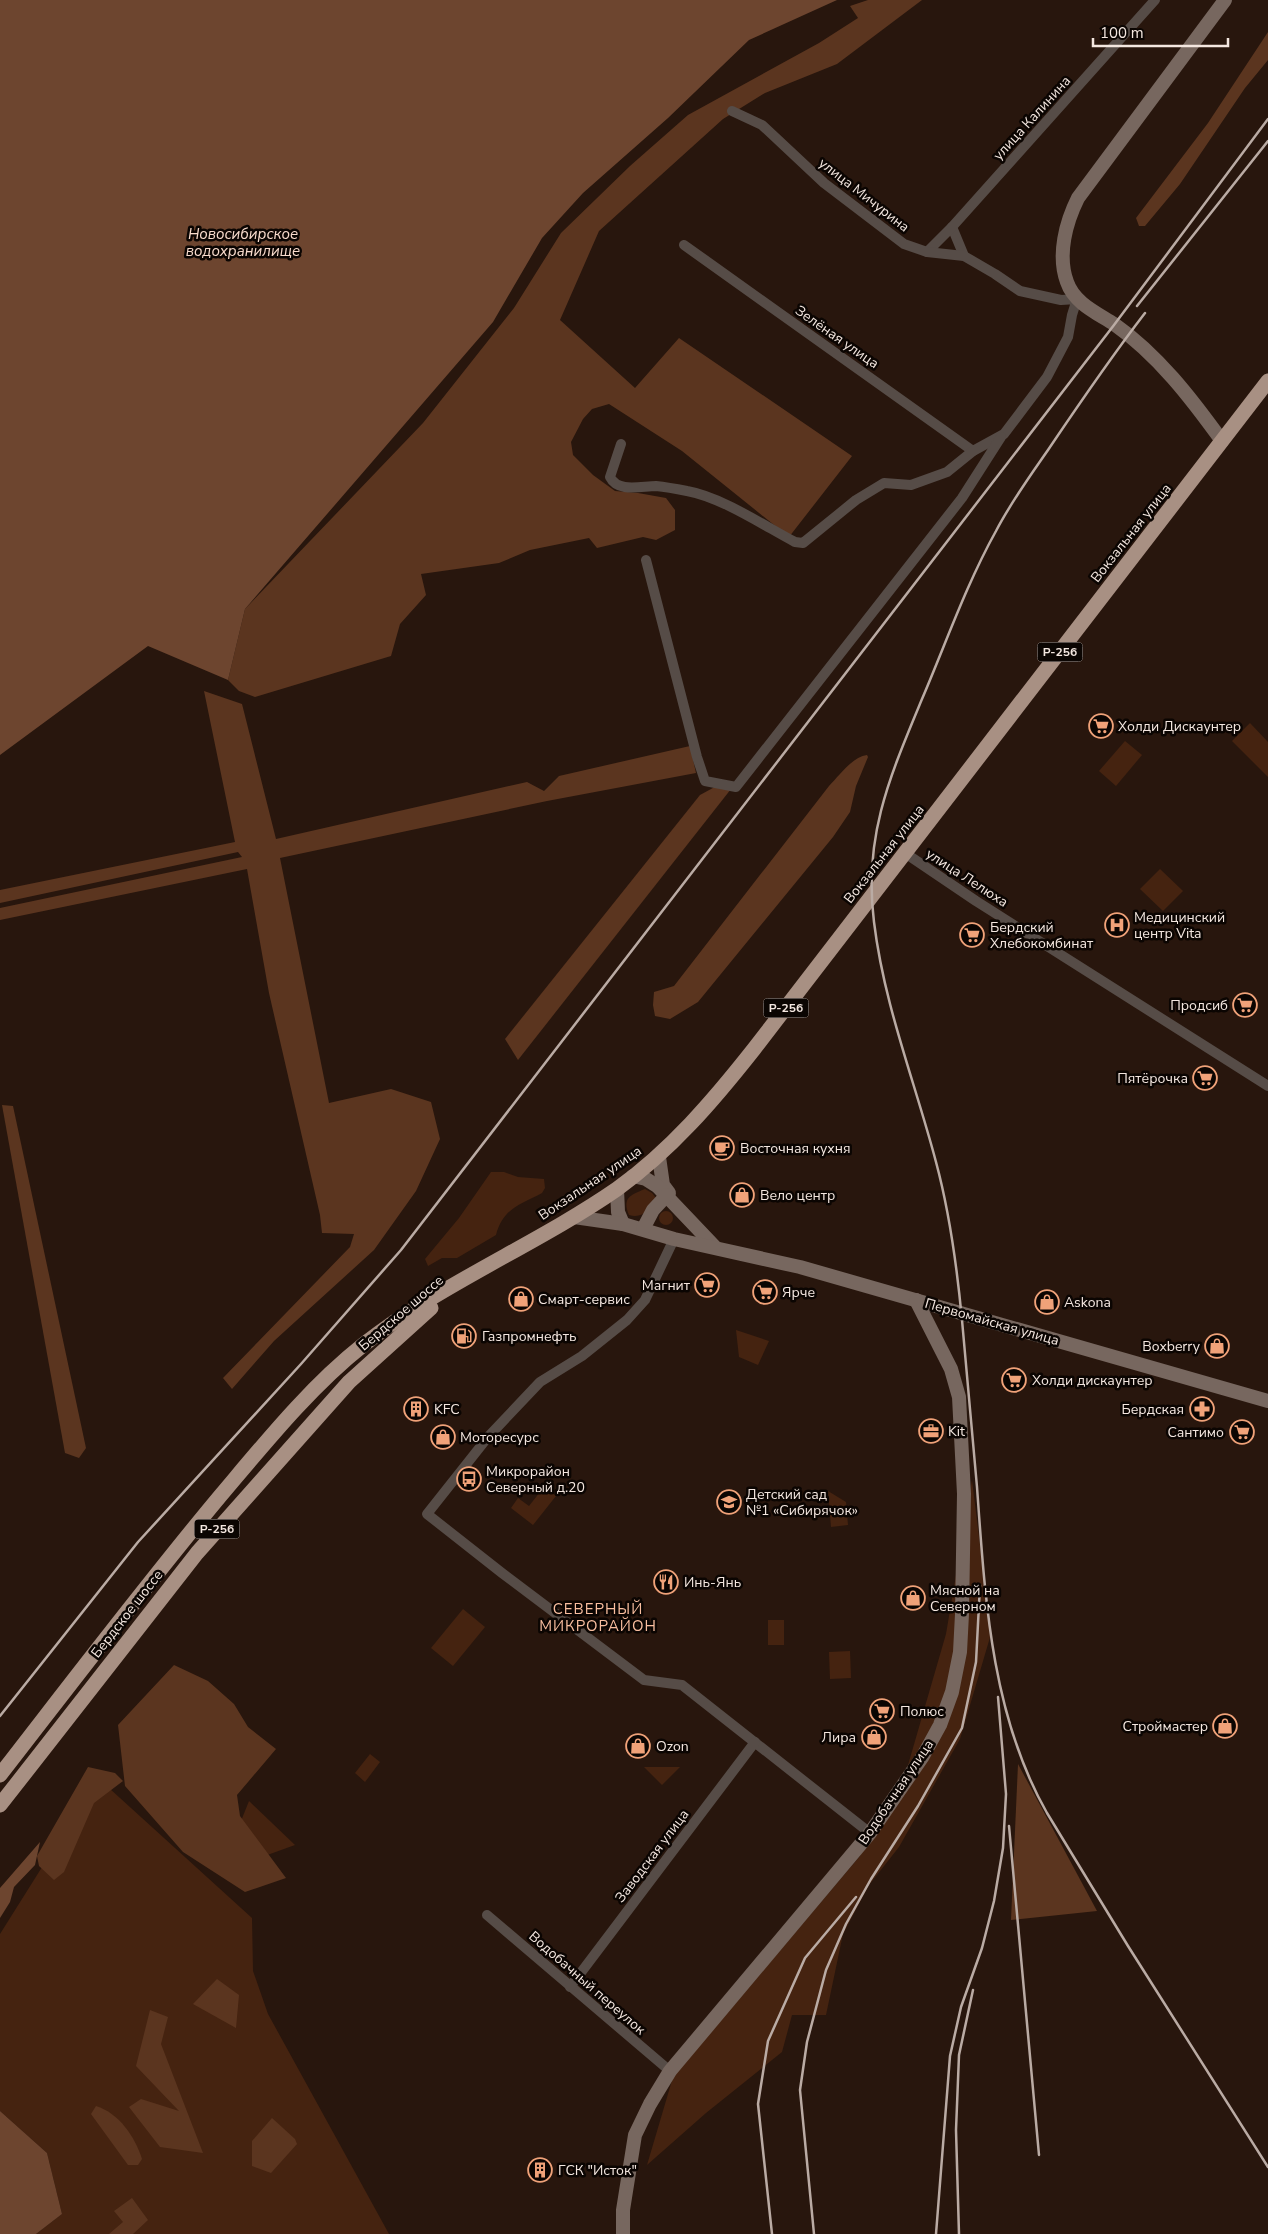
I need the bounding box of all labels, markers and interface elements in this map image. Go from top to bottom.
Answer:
scale bar [1093,15,1228,47]
text: 100 m [1100,23,1144,43]
street label: улица Калинина [989,72,1075,164]
street label: улица Мичурина [815,154,913,236]
water label: Новосибирское водохранилище [186,224,300,261]
street label: Зелёная улица [791,301,883,373]
street label: Вокзальная улица [1086,480,1176,586]
road number: Р-256 [1038,642,1082,662]
supermarket icon: Холди Дискаунтер [1088,713,1114,739]
place label: Холди Дискаунтер [1118,717,1241,736]
street label: Вокзальная улица [839,801,929,907]
street label: улица Лелюха [922,844,1012,912]
place label: Медицинский центр Vita [1134,908,1225,943]
hospital icon: Медицинский центр Vita [1104,912,1130,938]
place label: Бердский Хлебокомбинат [990,918,1094,953]
supermarket icon: Бердский Хлебокомбинат [959,922,985,948]
supermarket icon: Продсиб [1232,992,1258,1018]
place label: Продсиб [1170,996,1228,1015]
road number: Р-256 [764,998,808,1018]
supermarket icon: Пятёрочка [1192,1065,1218,1091]
place label: Пятёрочка [1117,1069,1188,1088]
cafe icon: Восточная кухня [709,1135,735,1161]
place label: Восточная кухня [740,1139,851,1158]
street label: Вокзальная улица [535,1141,645,1225]
shop icon: Вело центр [729,1182,755,1208]
place label: Вело центр [760,1186,835,1205]
street label: Бердское шоссе [355,1271,447,1355]
supermarket icon: Магнит [694,1272,720,1298]
place label: Магнит [642,1276,691,1295]
supermarket icon: Ярче [752,1279,778,1305]
place label: Ярче [782,1283,815,1302]
shop icon: Смарт-сервис [508,1286,534,1312]
shop icon: Askona [1034,1289,1060,1315]
place label: Смарт-сервис [538,1290,630,1309]
place label: Askona [1064,1293,1111,1312]
street label: Первомайская улица [923,1294,1061,1350]
fuel station icon: Газпромнефть [451,1323,477,1349]
place label: Газпромнефть [482,1327,577,1346]
shop icon: Boxberry [1204,1333,1230,1359]
place label: Boxberry [1142,1337,1201,1356]
supermarket icon: Холди дискаунтер [1001,1367,1027,1393]
place label: Холди дискаунтер [1032,1371,1153,1390]
building icon: KFC [403,1396,429,1422]
pharmacy icon: Бердская [1189,1396,1215,1422]
place label: KFC [434,1400,460,1419]
place label: Бердская [1122,1400,1184,1419]
office icon: Kit [918,1418,944,1444]
supermarket icon: Сантимо [1229,1419,1255,1445]
place label: Kit [948,1422,965,1441]
place label: Сантимо [1167,1423,1224,1442]
shop icon: Моторесурс [430,1424,456,1450]
place label: Моторесурс [460,1428,539,1447]
place label: Микрорайон Северный д.20 [486,1462,585,1497]
bus stop icon: Микрорайон Северный д.20 [456,1466,482,1492]
place label: Детский сад №1 «Сибирячок» [746,1485,858,1520]
school or university icon: Детский сад №1 «Сибирячок» [716,1489,742,1515]
road number: Р-256 [194,1520,240,1538]
street label: Бердское шоссе [87,1566,167,1662]
restaurant icon: Инь-Янь [653,1569,679,1595]
place label: Инь-Янь [684,1573,741,1592]
place label: Мясной на Северном [930,1581,1000,1616]
shop icon: Мясной на Северном [900,1585,926,1611]
district label: СЕВЕРНЫЙ МИКРОРАЙОН [539,1599,657,1636]
supermarket icon: Полюс [869,1698,895,1724]
place label: Полюс [900,1702,944,1721]
shop icon: Строймастер [1212,1713,1238,1739]
place label: Строймастер [1122,1717,1208,1736]
shop icon: Лира [861,1724,887,1750]
place label: Лира [822,1728,856,1747]
shop icon: Ozon [625,1733,651,1759]
street label: Водобачная улица [854,1736,938,1848]
place label: Ozon [656,1737,689,1756]
street label: Заводская улица [611,1806,693,1906]
street label: Водобачный переулок [525,1927,650,2039]
building icon: ГСК "Исток" [527,2157,553,2183]
place label: ГСК "Исток" [558,2161,637,2180]

